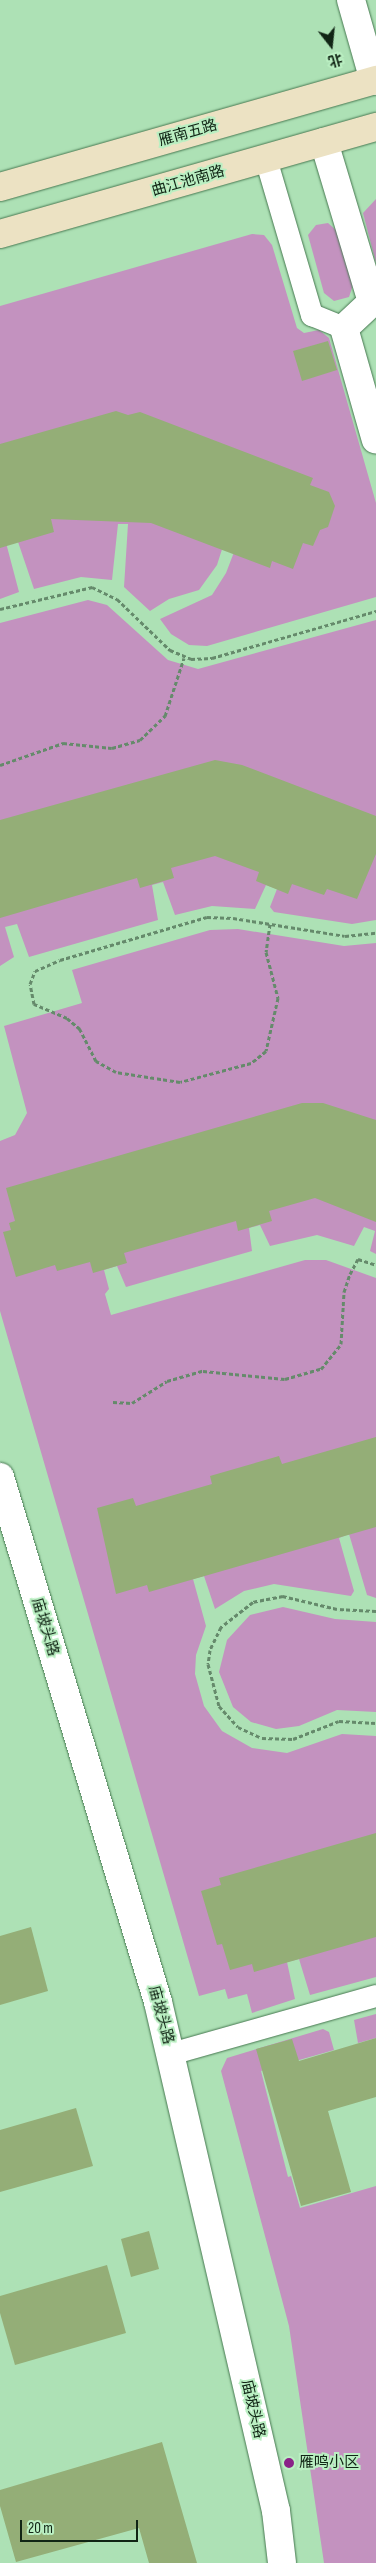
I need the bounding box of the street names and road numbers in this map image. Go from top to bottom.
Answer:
street label: 雁南五路 [157,116,219,150]
street label: 曲江池南路 [149,162,227,200]
street label: 庙坡头路 [28,1596,62,1658]
street label: 庙坡头路 [145,1984,177,2046]
street label: 庙坡头路 [237,2378,269,2440]

